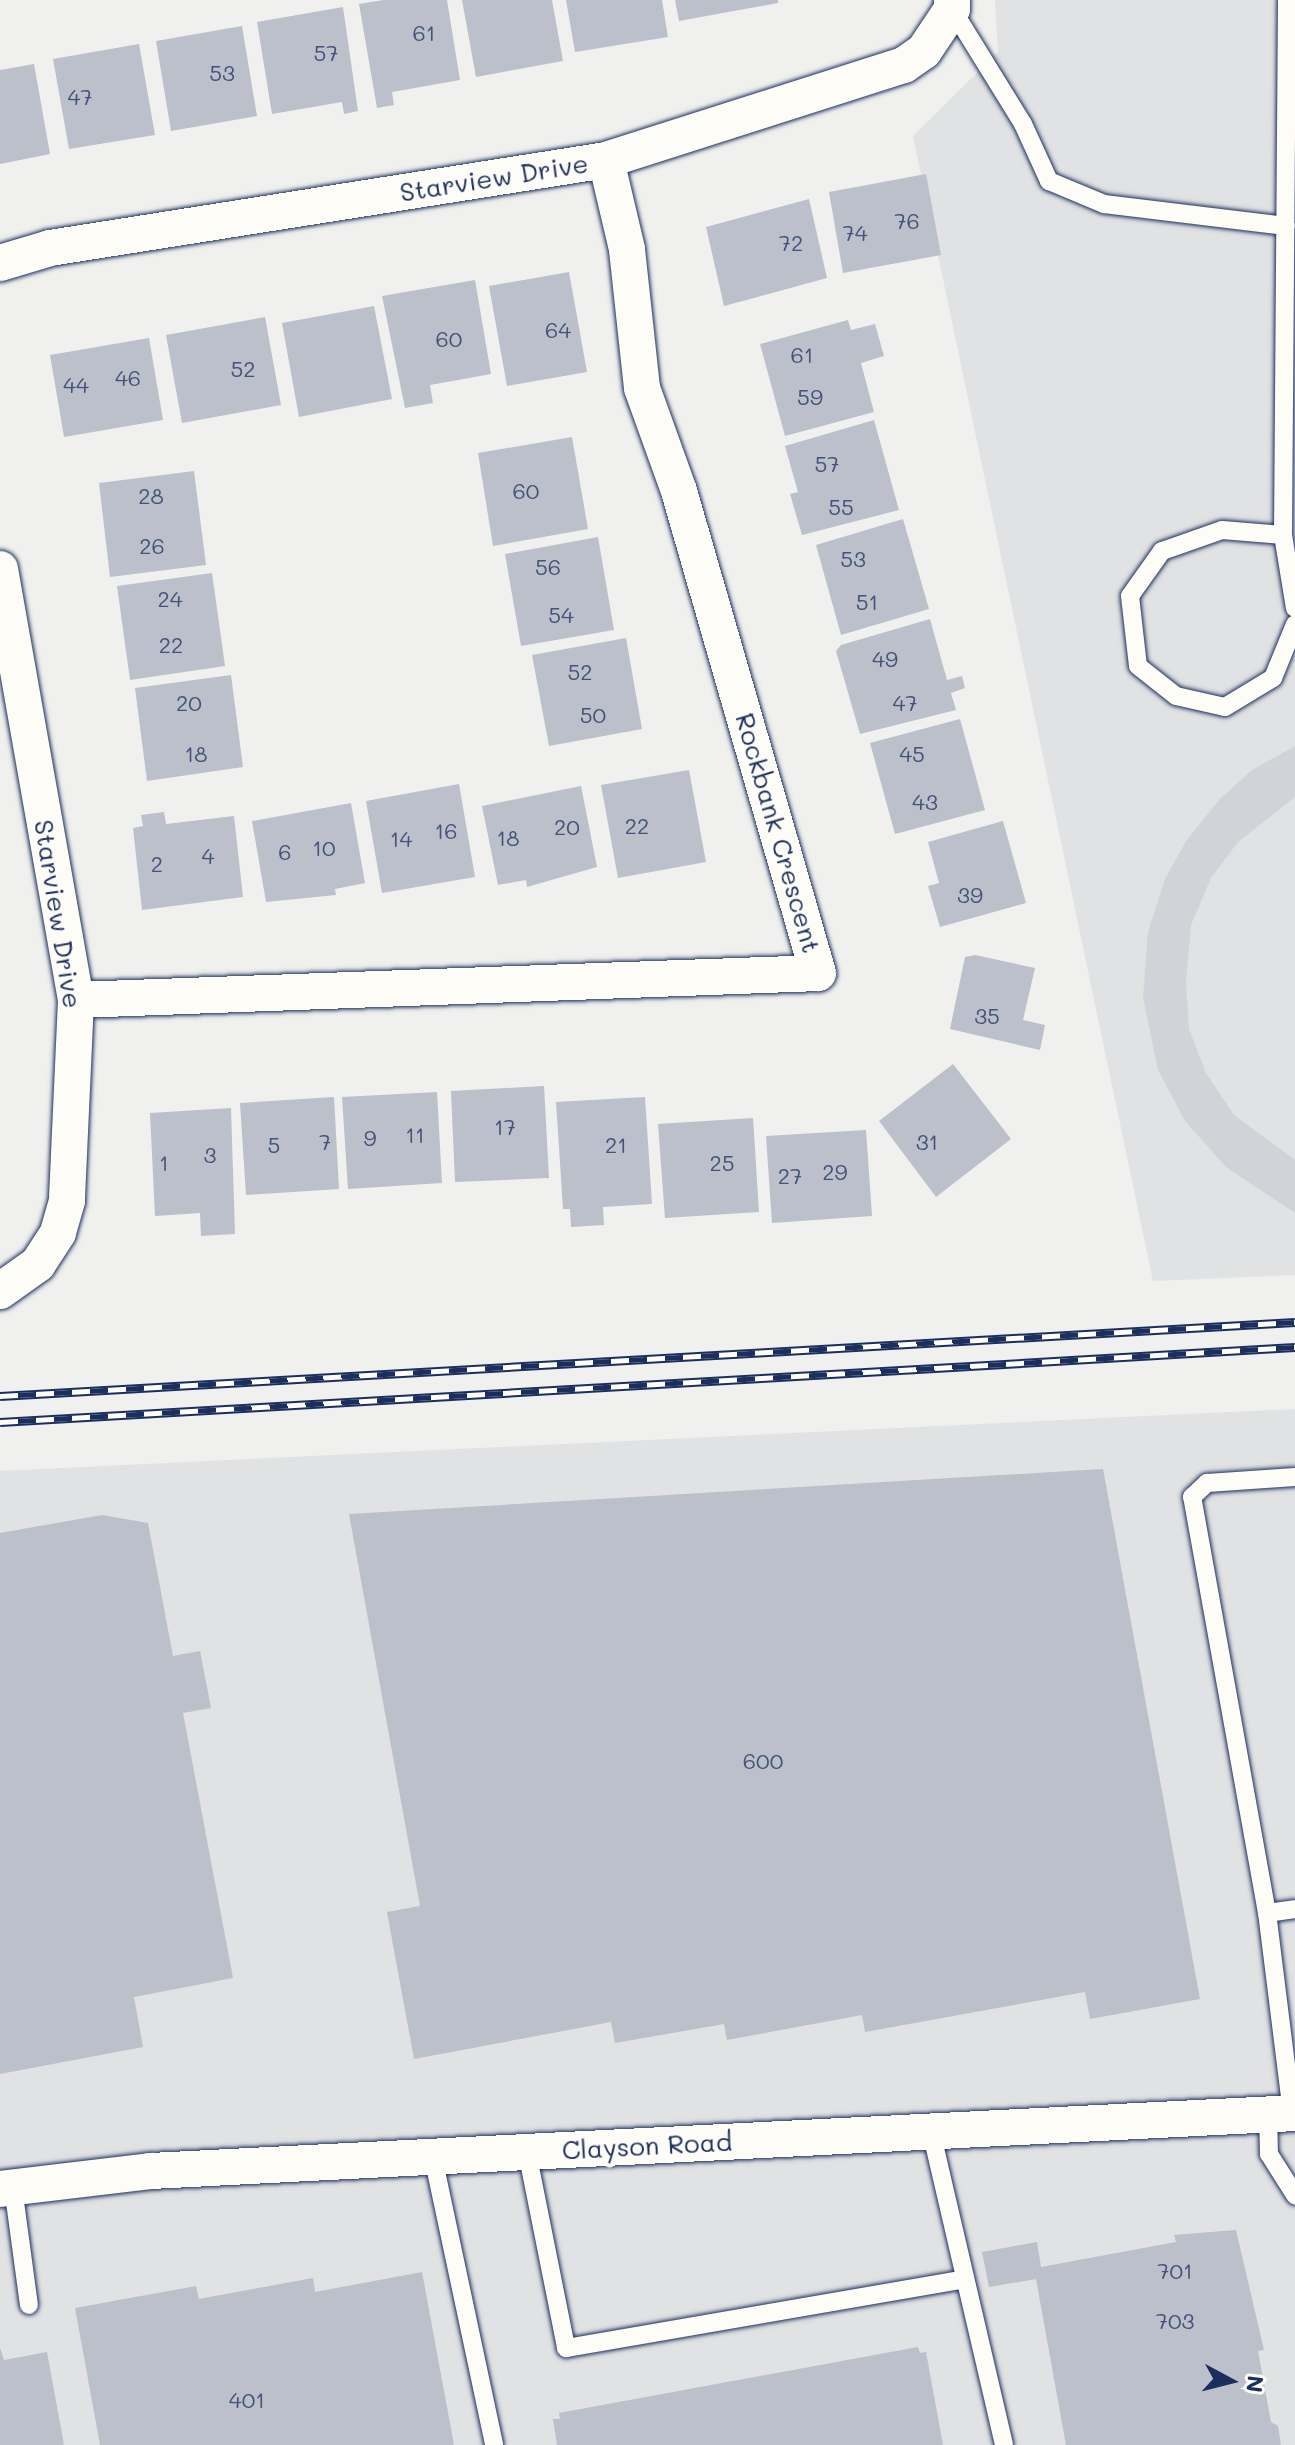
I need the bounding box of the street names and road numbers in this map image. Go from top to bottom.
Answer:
street label: Starview Drive [398,148,590,208]
street label: Rockbank Crescent [729,709,827,957]
street label: Starview Drive [28,818,88,1010]
street label: Clayson Road [561,2126,733,2166]

